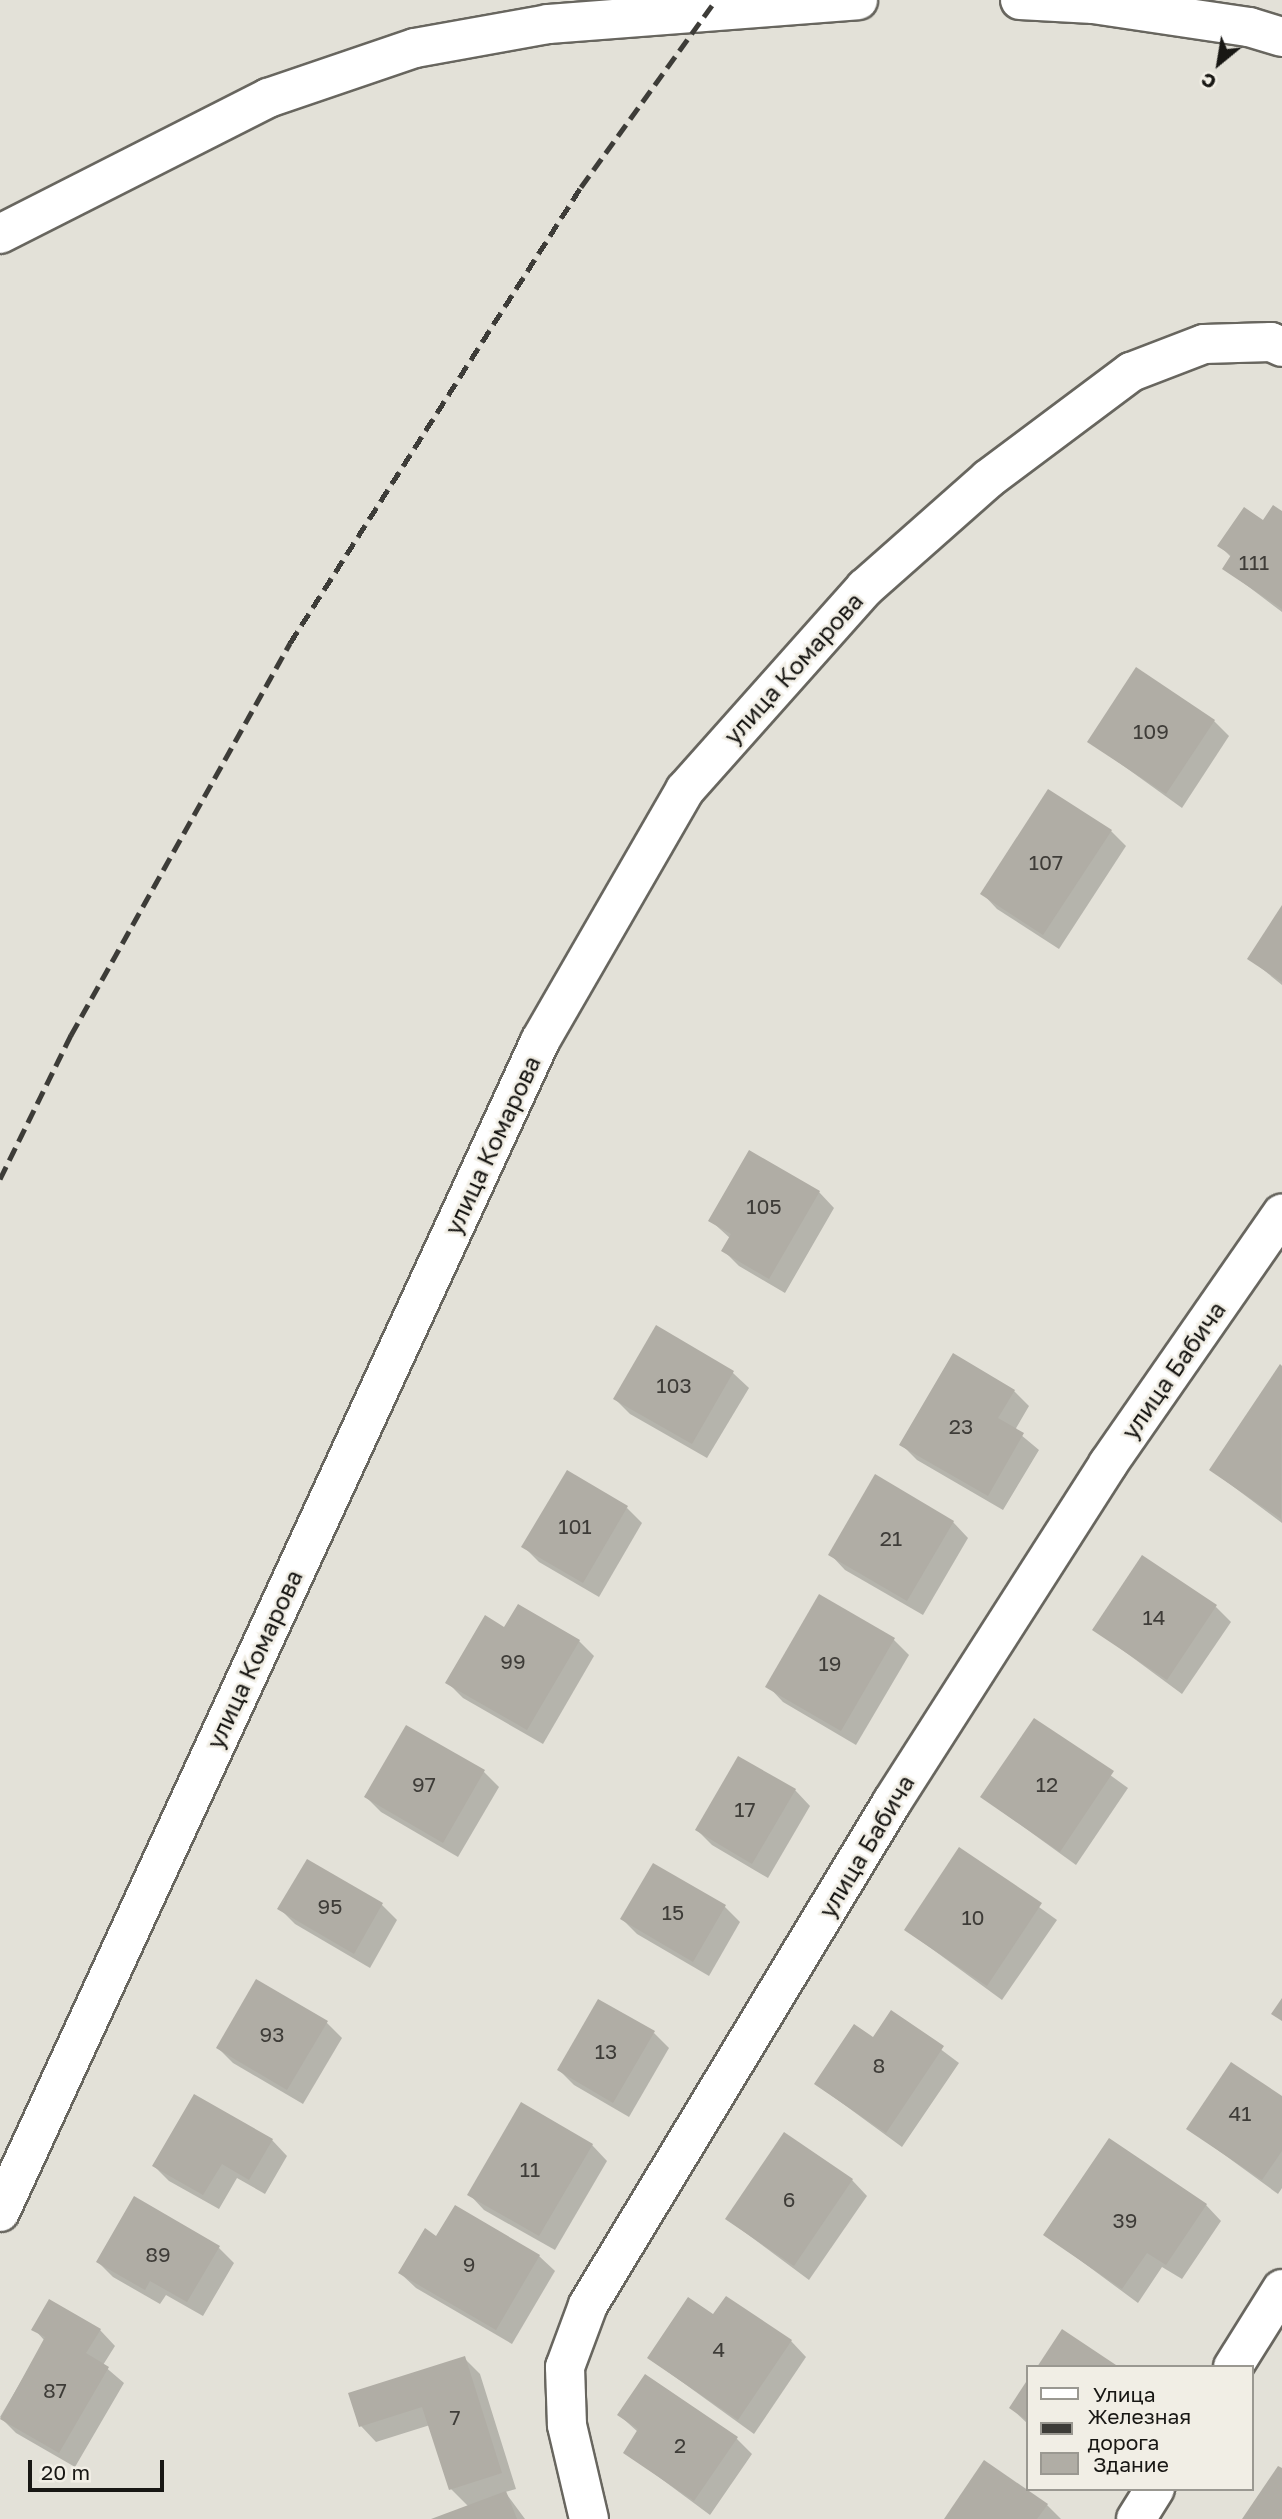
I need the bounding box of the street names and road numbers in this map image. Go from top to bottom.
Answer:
street label: улица Комарова [717,586,869,750]
street label: улица Комарова [438,1051,546,1239]
street label: улица Бабича [1115,1296,1231,1444]
street label: улица Комарова [200,1565,308,1753]
street label: улица Бабича [812,1769,920,1923]

